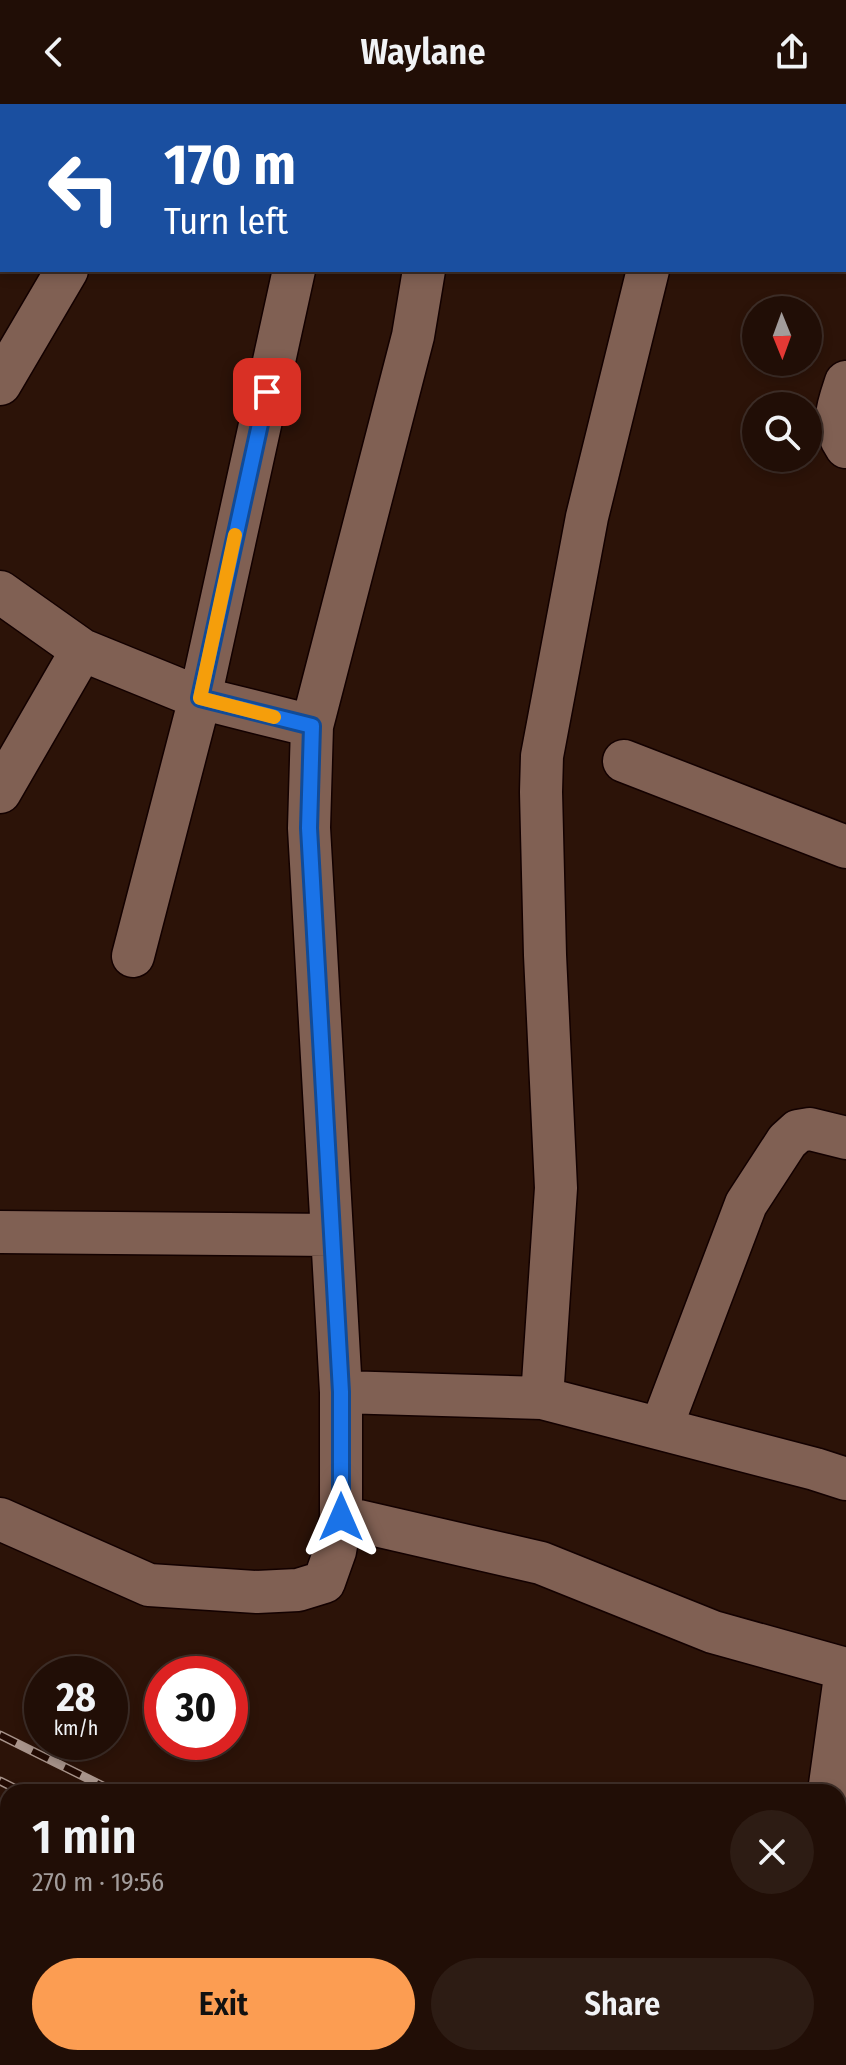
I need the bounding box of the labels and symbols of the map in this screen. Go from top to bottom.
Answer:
north arrow [742,296,822,376]
pin [233,358,301,426]
position arrow [299,1475,383,1559]
speed limit sign: 30 [144,1656,248,1760]

